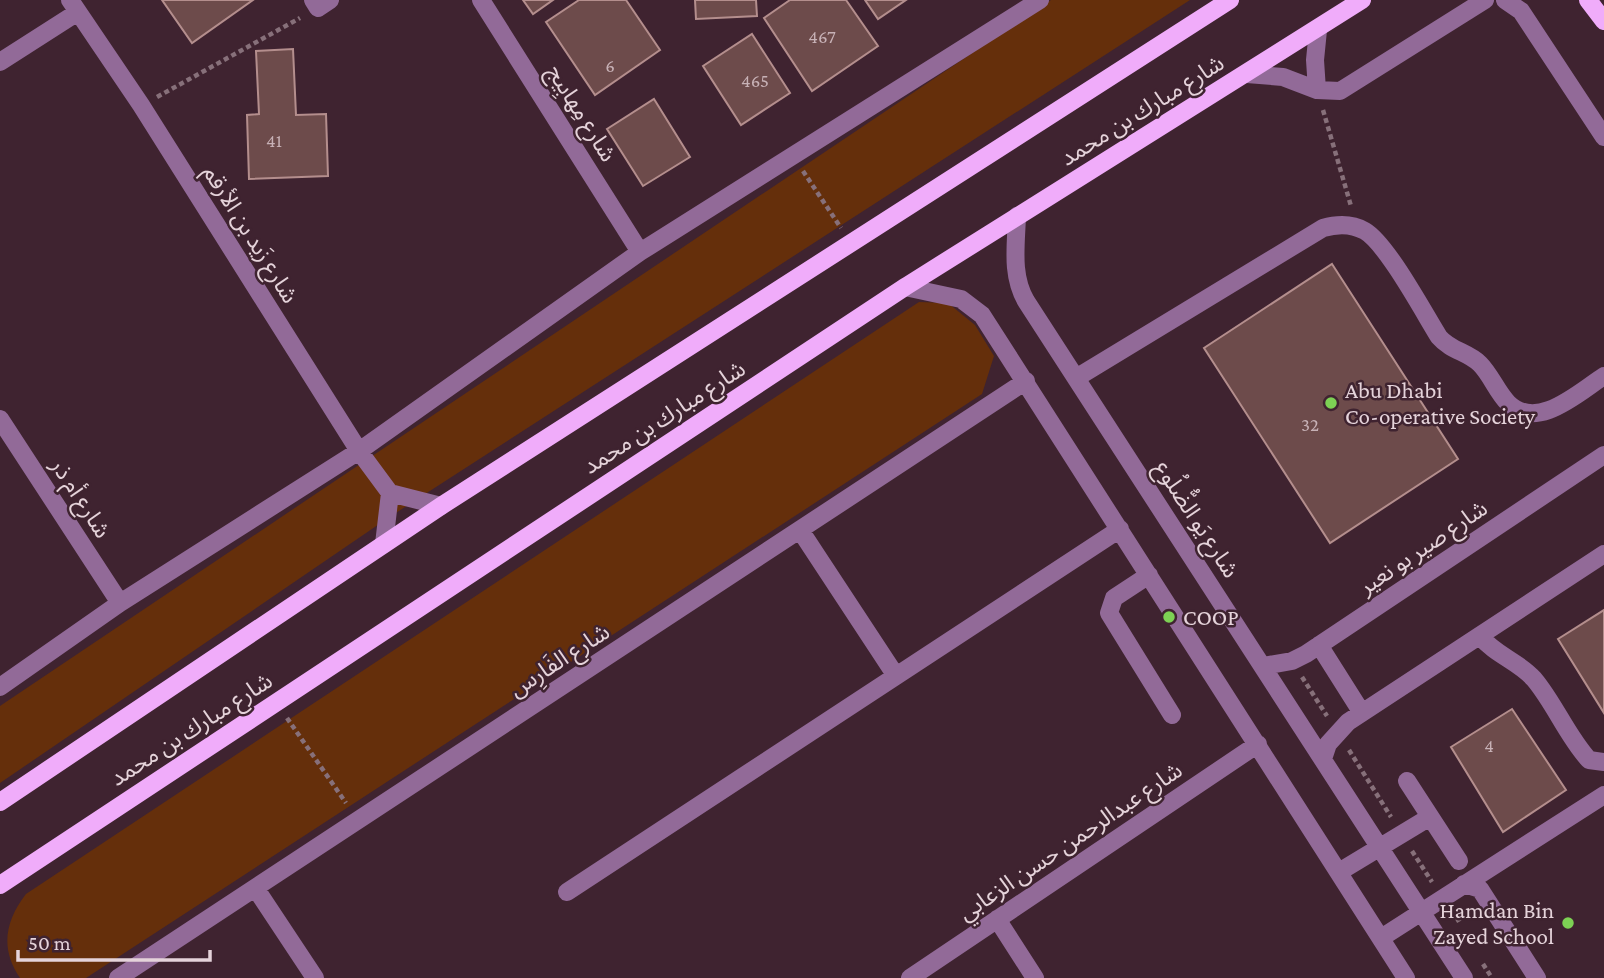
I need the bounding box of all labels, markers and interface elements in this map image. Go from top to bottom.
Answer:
house number: 467 [808,26,836,47]
street label: شارع مبارك بن محمد [1055,49,1231,174]
house number: 6 [605,55,615,76]
street label: شارع مِهابِيج [539,60,622,168]
house number: 465 [741,70,769,91]
house number: 41 [266,130,282,151]
street label: شارع زَيد بن الأرقم [195,160,304,310]
street label: شارع مبارك بن محمد [578,355,752,482]
place label: Abu Dhabi Co-operative Society [1345,377,1536,429]
marker: Abu Dhabi Co-operative Society [1323,395,1339,411]
house number: 32 [1301,414,1319,435]
street label: شارع أم ذر [41,452,117,545]
street label: شارع يَو الضُّلُوع [1146,453,1249,584]
street label: شارع صير بو نعير [1353,495,1494,603]
place label: COOP [1183,604,1239,630]
marker: COOP [1161,609,1177,625]
street label: شارع الفَارِس [504,618,616,705]
street label: شارع مبارك بن محمد [105,667,279,794]
house number: 4 [1484,735,1494,756]
street label: شارع عبدالرحمن حسن الزعابي [953,756,1189,929]
place label: Hamdan Bin Zayed School [1433,897,1554,949]
marker: Hamdan Bin Zayed School [1560,915,1576,931]
scale bar [18,918,210,962]
text: 50 m [28,931,71,955]

